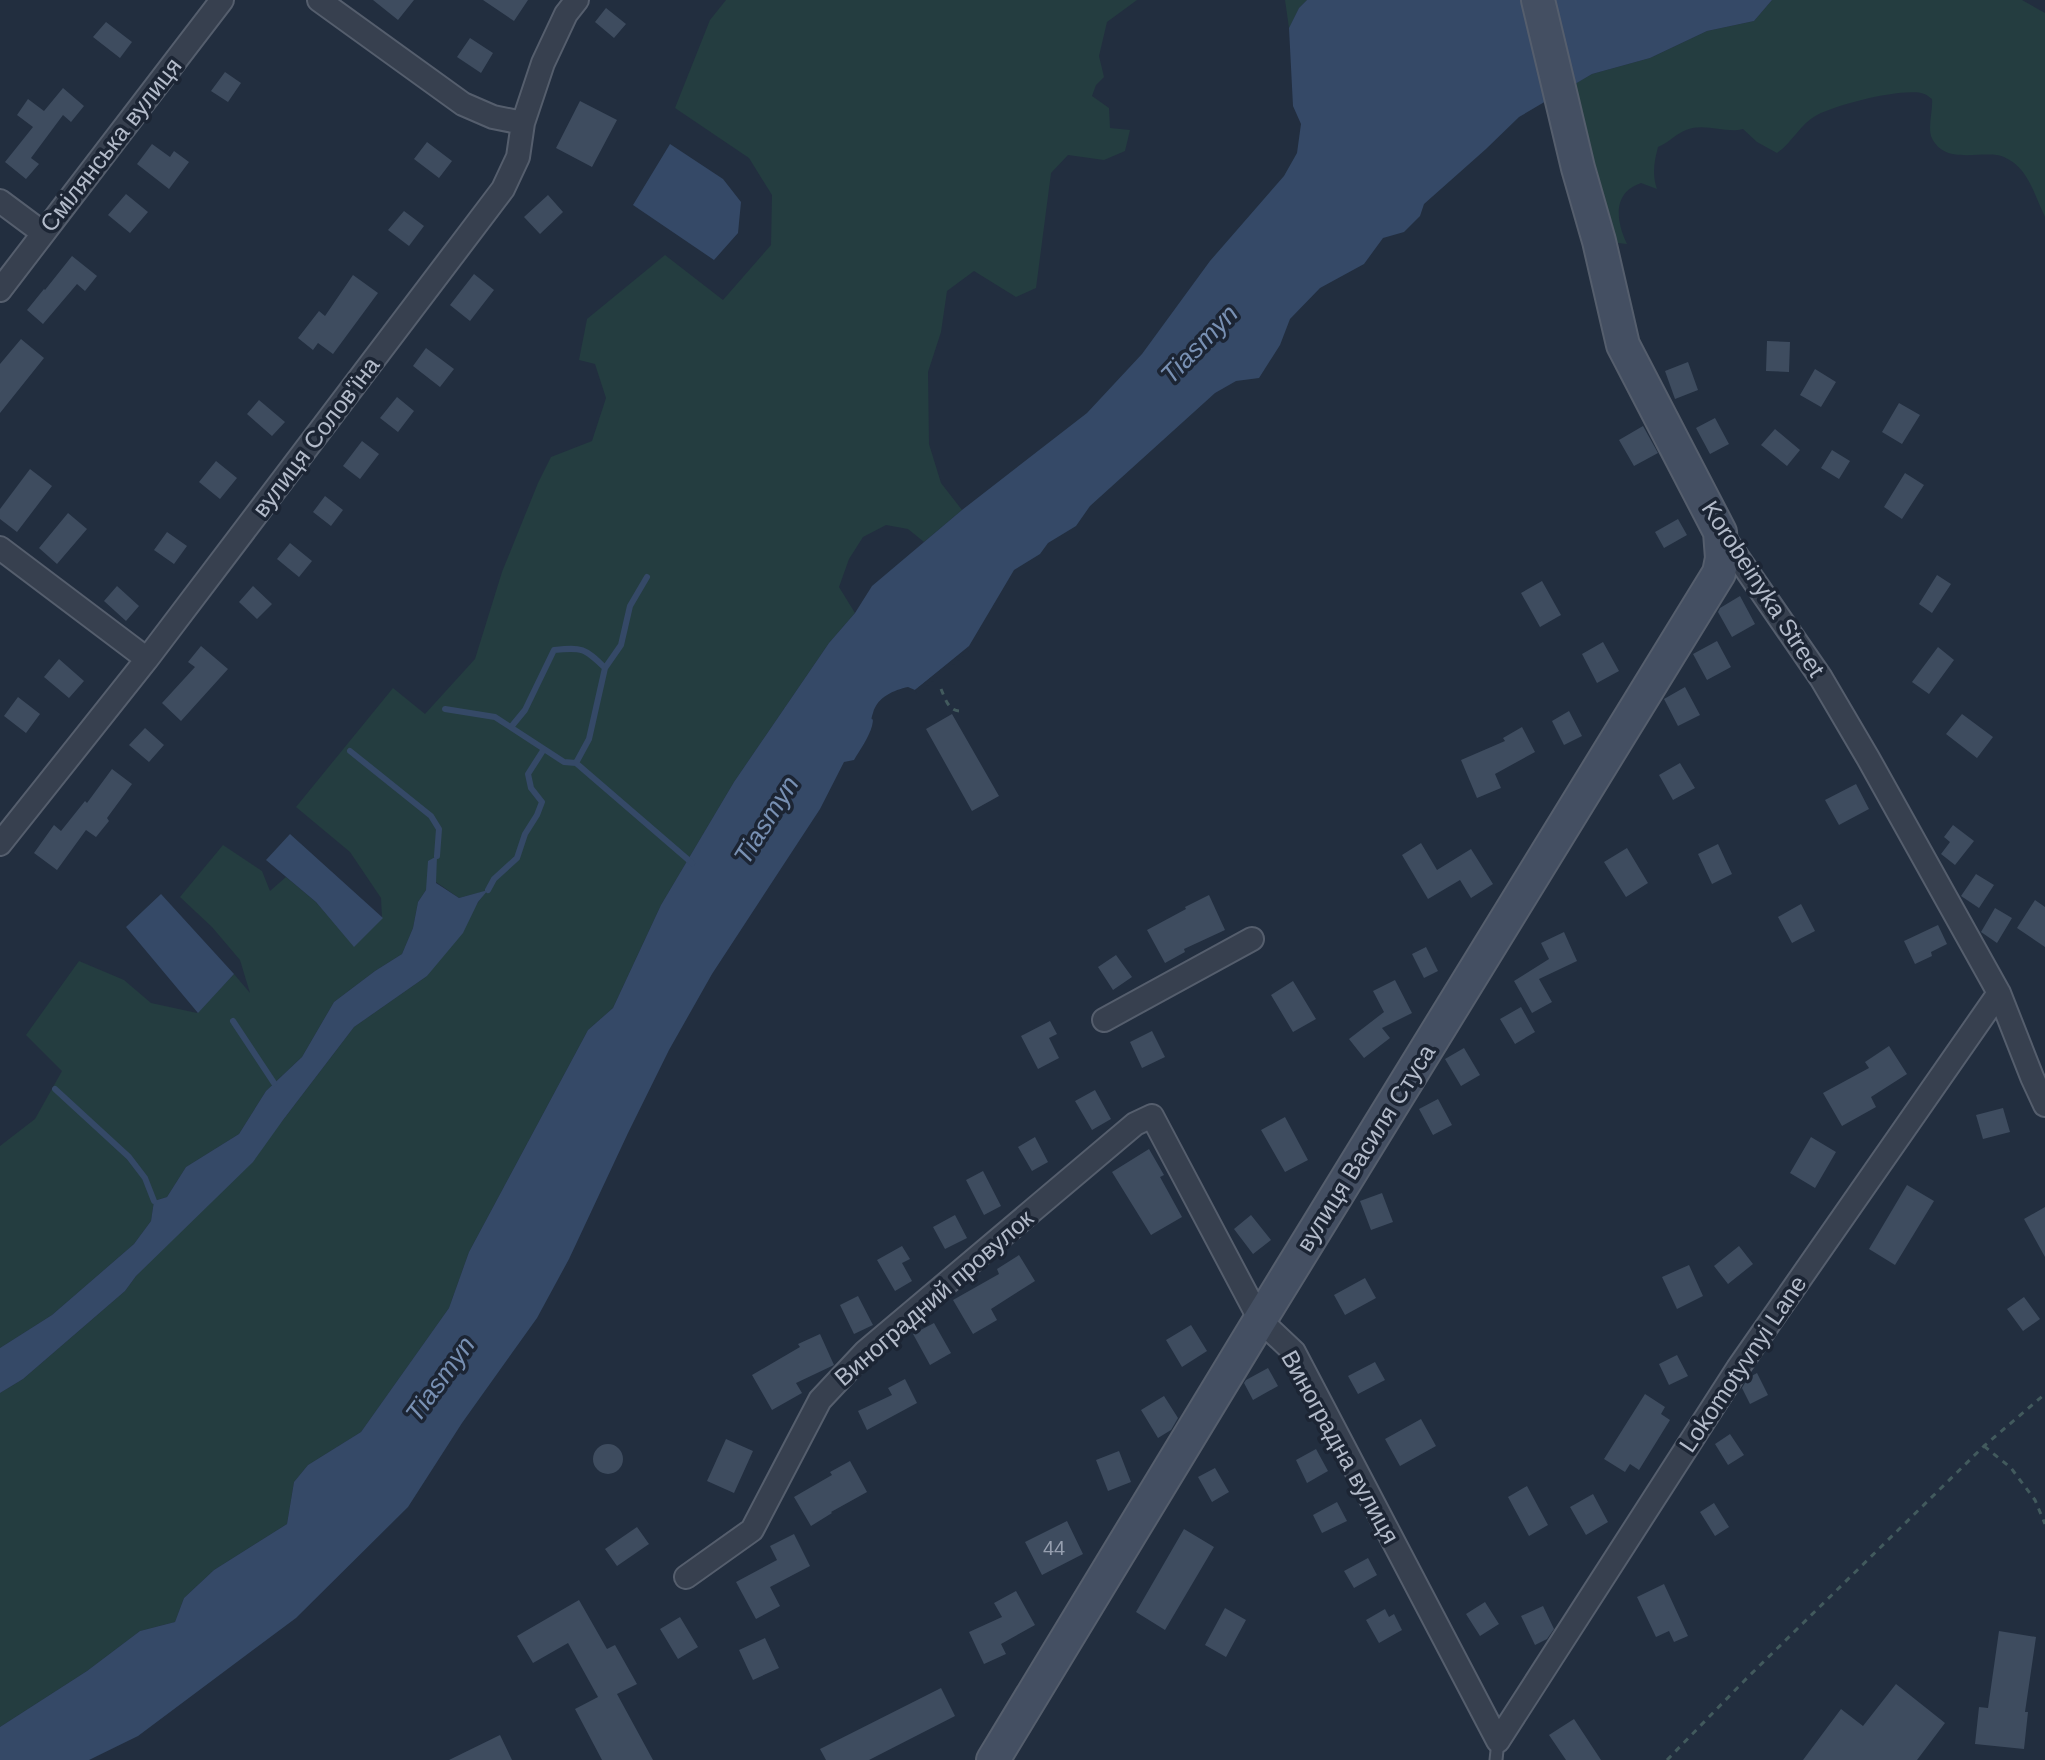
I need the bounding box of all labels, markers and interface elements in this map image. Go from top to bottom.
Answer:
street label: Смілянська вулиця [34,53,187,237]
water label: Tiasmyn [1154,298,1244,390]
street label: вулиця Солов'їна [247,351,385,522]
street label: Korobeinyka Street [1697,496,1831,682]
water label: Tiasmyn [727,770,805,870]
street label: вулиця Василя Стуса [1291,1039,1441,1256]
street label: Виноградний провулок [829,1204,1039,1391]
street label: Lokomotyvnyi Lane [1674,1270,1812,1457]
water label: Tiasmyn [399,1331,481,1427]
street label: Виноградна вулиця [1276,1345,1405,1548]
house number: 44 [1043,1537,1065,1559]

